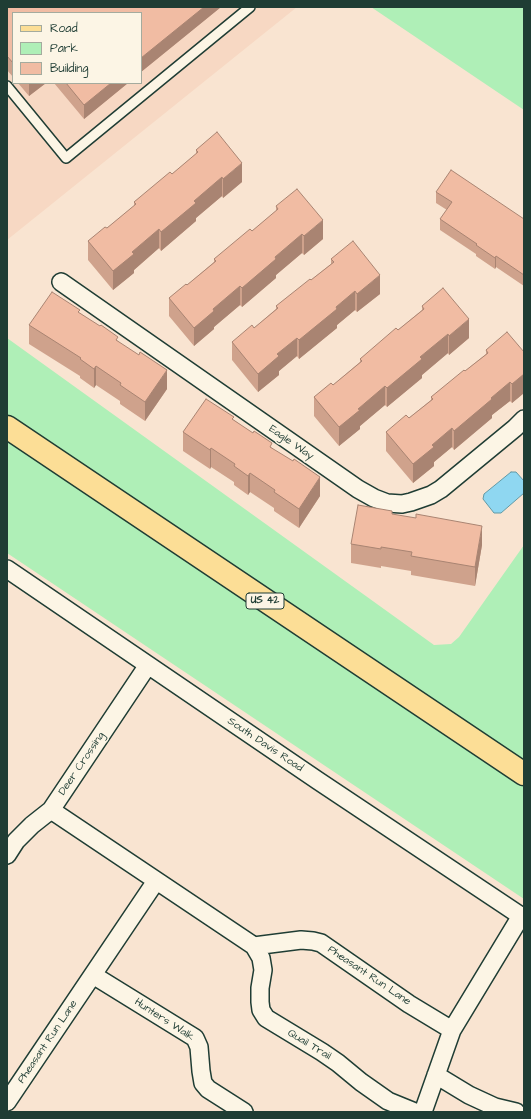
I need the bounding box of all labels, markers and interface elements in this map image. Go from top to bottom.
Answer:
legend [12,12,142,84]
text: Road [50,20,78,37]
text: Park [50,40,78,57]
text: Building [50,60,88,77]
street label: Eagle Way [266,423,316,463]
road number: US 42 [246,593,284,609]
street label: South Davis Road [225,715,305,775]
street label: Deer Crossing [56,730,108,798]
street label: Pheasant Run Lane [325,943,413,1009]
street label: Hunters Walk [132,996,196,1044]
street label: Pheasant Run Lane [15,998,81,1086]
street label: Quail Trail [285,1027,333,1063]

